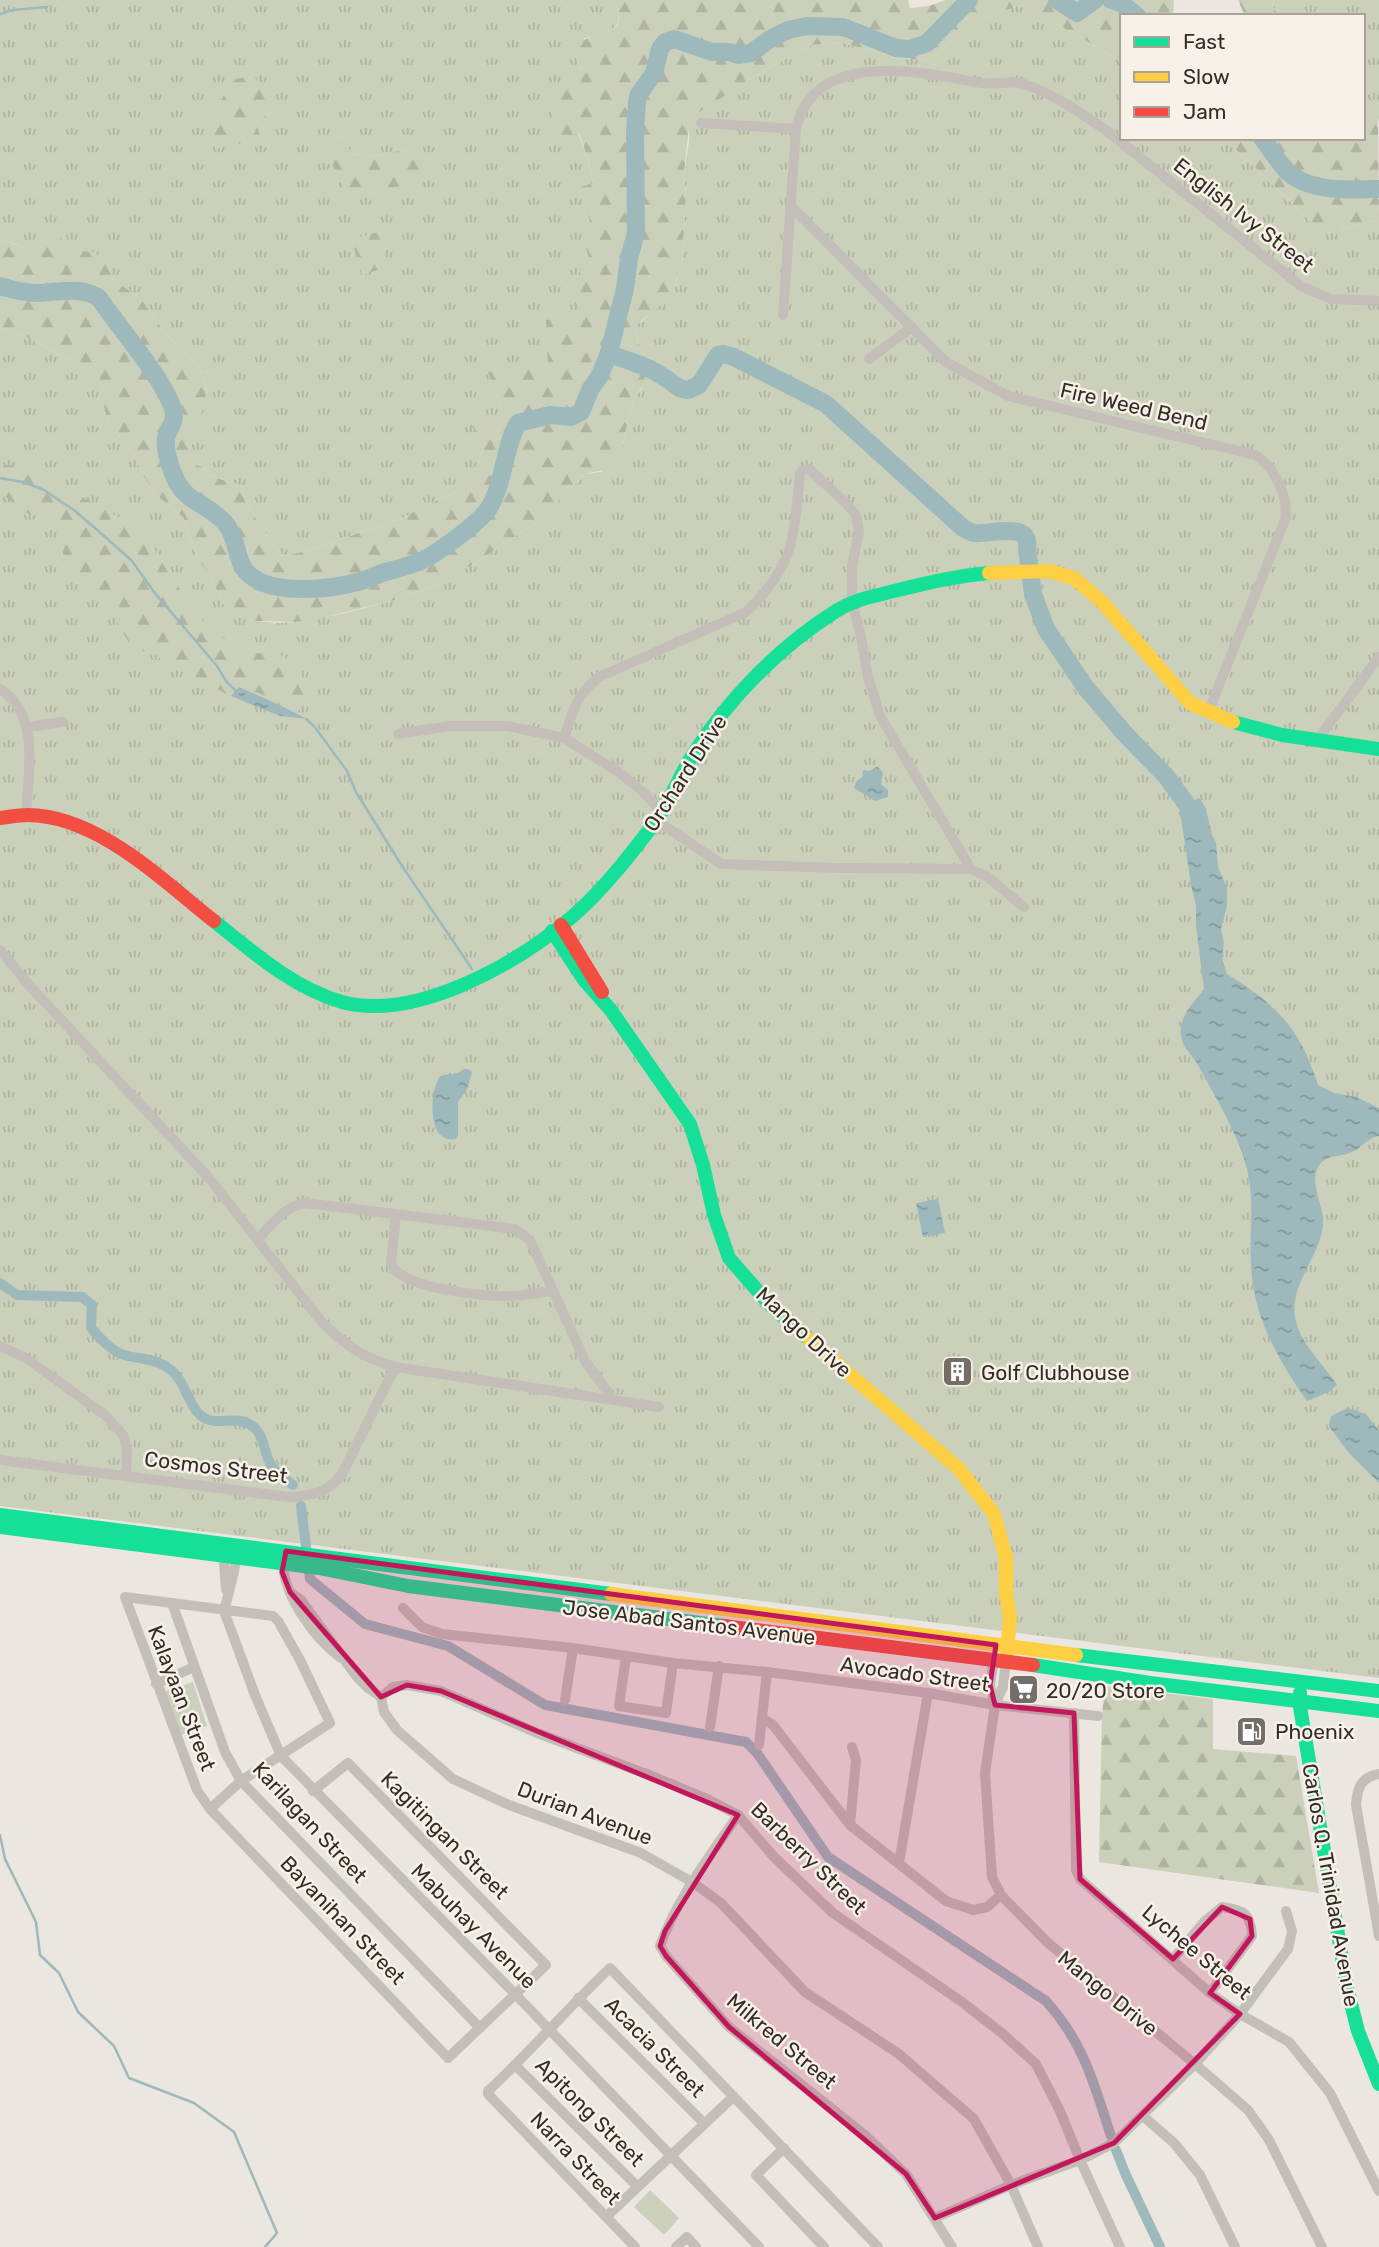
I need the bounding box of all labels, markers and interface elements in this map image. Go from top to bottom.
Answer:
legend [1120,14,1365,140]
text: Fast [1183,29,1225,54]
text: Slow [1183,64,1230,89]
text: Jam [1183,99,1227,124]
street label: English Ivy Street [1169,152,1319,278]
street label: Fire Weed Bend [1058,377,1210,435]
street label: Orchard Drive [638,710,732,836]
street label: Mango Drive [751,1282,857,1382]
building icon: Golf Clubhouse [941,1355,975,1389]
place label: Golf Clubhouse [981,1360,1129,1385]
street label: Cosmos Street [143,1446,289,1488]
street label: Jose Abad Santos Avenue [561,1594,817,1650]
street label: Kalayaan Street [143,1622,221,1774]
street label: Avocado Street [839,1651,991,1697]
supermarket icon: 20/20 Store [1006,1673,1040,1707]
place label: 20/20 Store [1046,1678,1165,1703]
fuel station icon: Phoenix [1235,1714,1269,1748]
place label: Phoenix [1275,1719,1354,1744]
street label: Karilagan Street [247,1756,373,1888]
street label: Carlos Q. Trinidad Avenue [1297,1761,1365,2009]
street label: Kagitingan Street [376,1766,514,1904]
street label: Durian Avenue [514,1776,656,1850]
street label: Barberry Street [746,1797,872,1919]
street label: Bayanihan Street [275,1851,411,1989]
street label: Mabuhay Avenue [406,1858,542,1994]
street label: Lychee Street [1137,1899,1257,2005]
street label: Mango Drive [1053,1945,1163,2041]
street label: Milkred Street [722,1988,842,2094]
street label: Acacia Street [600,1992,710,2102]
street label: Apitong Street [531,2053,649,2171]
street label: Narra Street [526,2106,626,2210]

